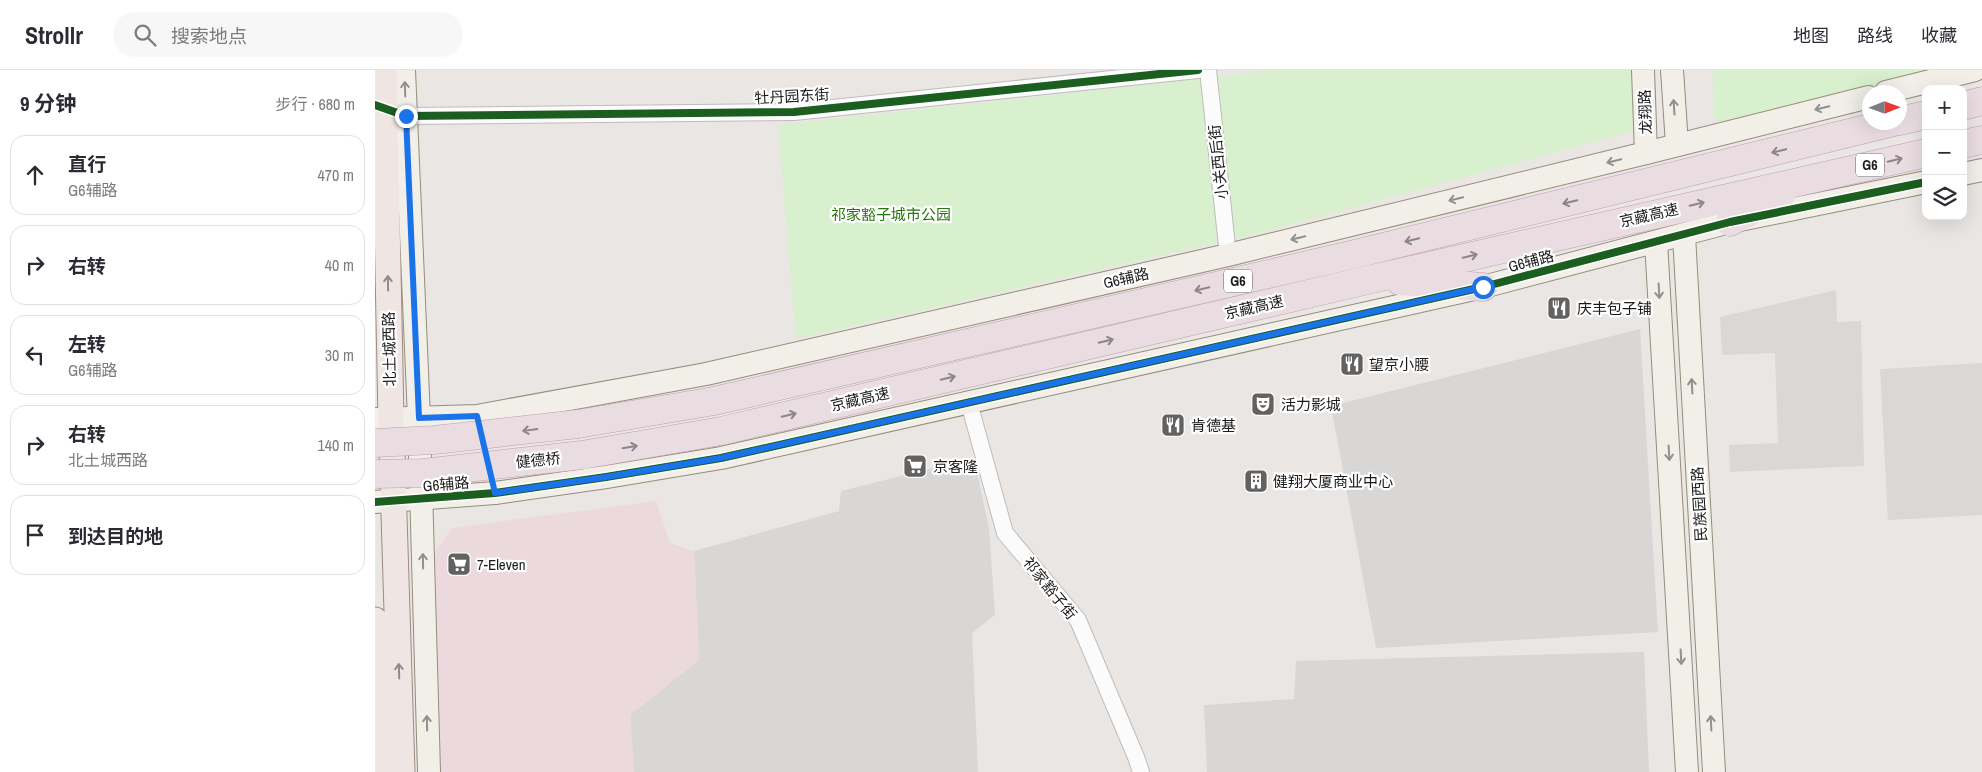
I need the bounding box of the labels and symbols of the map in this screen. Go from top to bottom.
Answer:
one-way arrow [400,82,409,98]
street label: 牡丹园东街 [754,84,830,108]
north arrow [1862,85,1907,130]
street label: 龙翔路 [1634,89,1656,135]
one-way arrow [1670,100,1679,116]
one-way arrow [1815,104,1831,114]
route end [395,105,418,128]
street label: 小关西后街 [1204,124,1232,200]
one-way arrow [1771,147,1787,156]
road number: G6 [1856,154,1884,176]
one-way arrow [1887,154,1903,164]
one-way arrow [1606,157,1622,166]
one-way arrow [1448,195,1464,204]
one-way arrow [1562,198,1578,207]
street label: 京藏高速 [1617,198,1681,232]
one-way arrow [1688,199,1704,208]
park label: 祁家豁子城市公园 [831,204,951,225]
one-way arrow [1290,234,1306,243]
one-way arrow [1404,236,1420,245]
street label: G6辅路 [1506,245,1556,277]
one-way arrow [1462,251,1478,261]
street label: G6辅路 [1101,263,1151,293]
road number: G6 [1224,270,1252,292]
one-way arrow [383,275,393,291]
route start [1472,276,1495,299]
one-way arrow [1654,283,1663,299]
one-way arrow [1195,285,1211,294]
street label: 京藏高速 [1222,290,1286,324]
restaurant icon: 庆丰包子铺 [1546,295,1572,321]
place label: 庆丰包子铺 [1577,298,1652,319]
street label: 北土城西路 [378,311,400,387]
one-way arrow [1097,336,1113,345]
restaurant icon: 望京小腰 [1339,351,1365,377]
place label: 望京小腰 [1369,354,1429,375]
one-way arrow [939,373,955,382]
one-way arrow [1688,378,1697,394]
street label: 京藏高速 [828,382,892,416]
theatre icon: 活力影城 [1250,391,1276,417]
place label: 活力影城 [1281,394,1341,415]
one-way arrow [781,410,797,419]
restaurant icon: 肯德基 [1160,412,1186,438]
place label: 肯德基 [1191,415,1236,436]
one-way arrow [522,426,538,436]
one-way arrow [622,442,638,452]
one-way arrow [1664,445,1673,461]
street label: 健德桥 [515,447,561,473]
supermarket icon: 京客隆 [902,453,928,479]
place label: 京客隆 [933,456,978,477]
street label: 民族园西路 [1687,466,1711,542]
building icon: 健翔大厦商业中心 [1243,468,1269,494]
place label: 健翔大厦商业中心 [1273,471,1393,492]
street label: G6辅路 [422,472,470,496]
supermarket icon: 7-Eleven [446,551,472,577]
street label: 祁家豁子街 [1018,552,1082,624]
one-way arrow [418,553,428,570]
place label: 7-Eleven [477,554,526,575]
one-way arrow [1676,648,1685,664]
one-way arrow [394,663,403,679]
one-way arrow [423,716,432,732]
one-way arrow [1706,716,1716,732]

